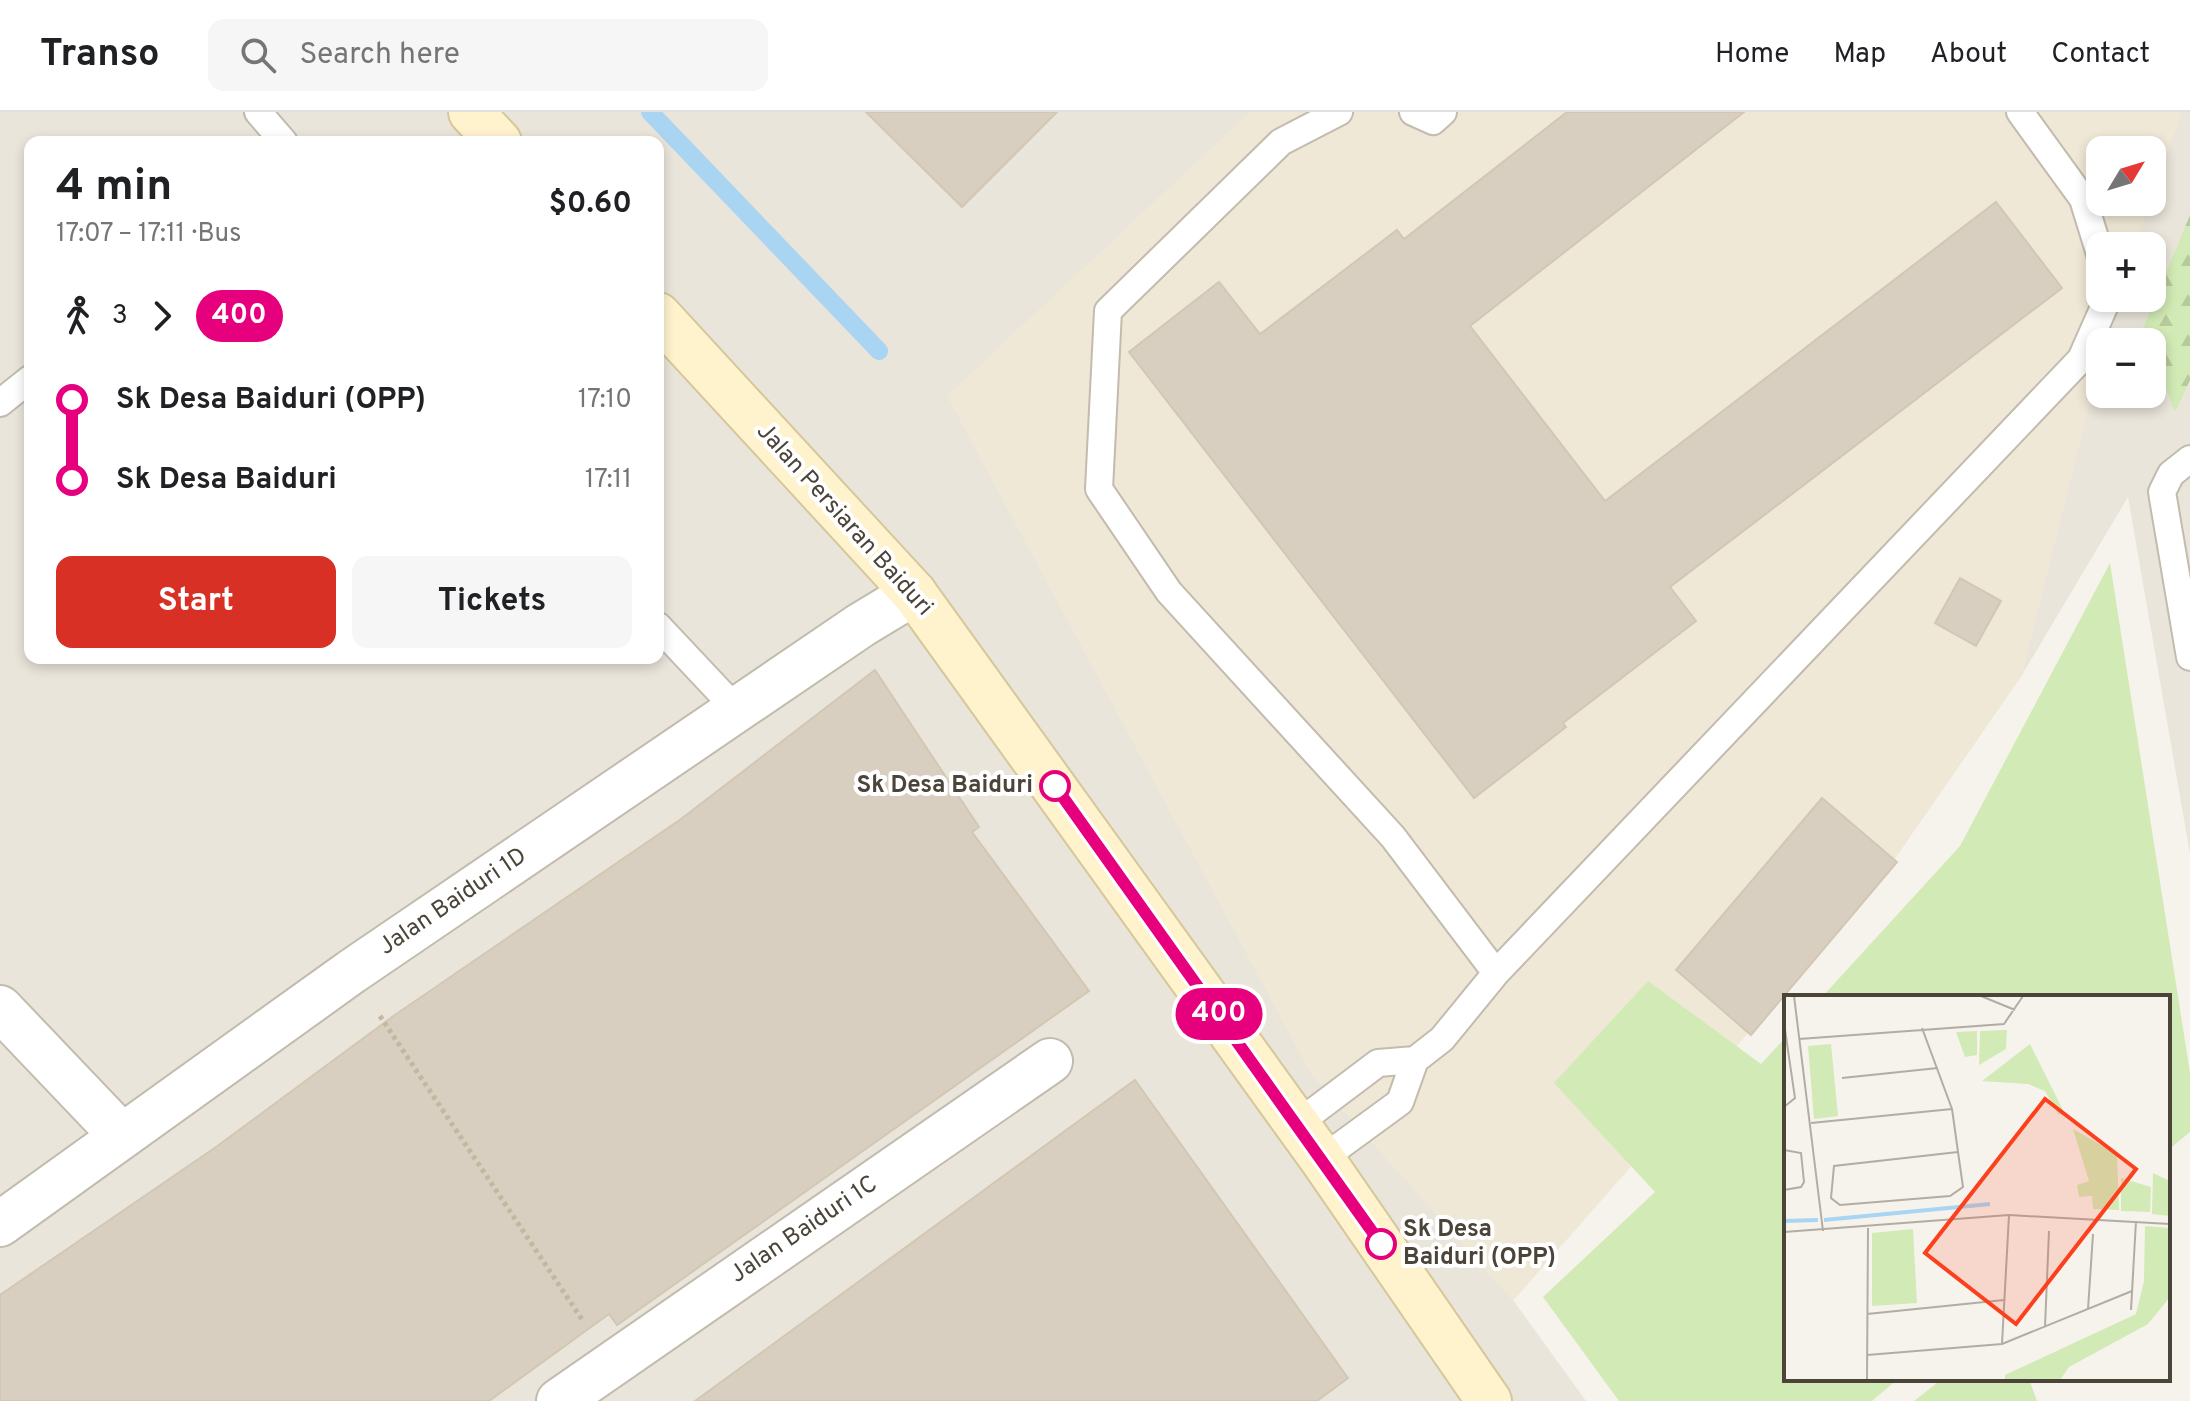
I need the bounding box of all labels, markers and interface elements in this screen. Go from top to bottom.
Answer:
search box [208,19,768,91]
text: Transo [40,31,160,80]
icon: search [236,33,280,77]
text: Search here [300,37,460,74]
text: Home [1715,37,1789,73]
text: Map [1833,37,1886,73]
text: About [1930,37,2007,73]
text: Contact [2051,37,2150,73]
north arrow [2086,136,2166,216]
map controls [2086,136,2166,408]
text: 4 min [56,160,172,216]
text: $0.60 [549,186,632,223]
text: 17:07 – 17:11 · Bus [56,218,241,251]
button: + [2086,232,2166,312]
icon: walk [56,294,100,338]
icon: forward [140,294,184,338]
text: 400 [212,298,267,334]
text: 3 [112,300,128,333]
button: − [2086,328,2166,408]
text: Sk Desa Baiduri (OPP) [116,382,426,419]
text: 17:10 [578,384,632,417]
street label: Jalan Persiaran Baiduri [749,417,939,623]
text: Sk Desa Baiduri [116,462,337,499]
text: 17:11 [585,464,632,497]
button: Start [56,556,336,648]
button: Tickets [352,556,632,648]
place label: Sk Desa Baiduri [856,771,1033,801]
marker: Sk Desa Baiduri [1040,771,1070,801]
street label: Jalan Baiduri 1D [373,841,533,963]
line badge: 400 [1173,988,1265,1040]
inset map [1784,995,2170,1381]
text: 400 [1192,996,1246,1032]
street label: Jalan Baiduri 1C [725,1170,883,1290]
place label: Sk Desa Baiduri (OPP) [1403,1215,1556,1273]
marker: Sk Desa Baiduri (OPP) [1366,1229,1396,1259]

